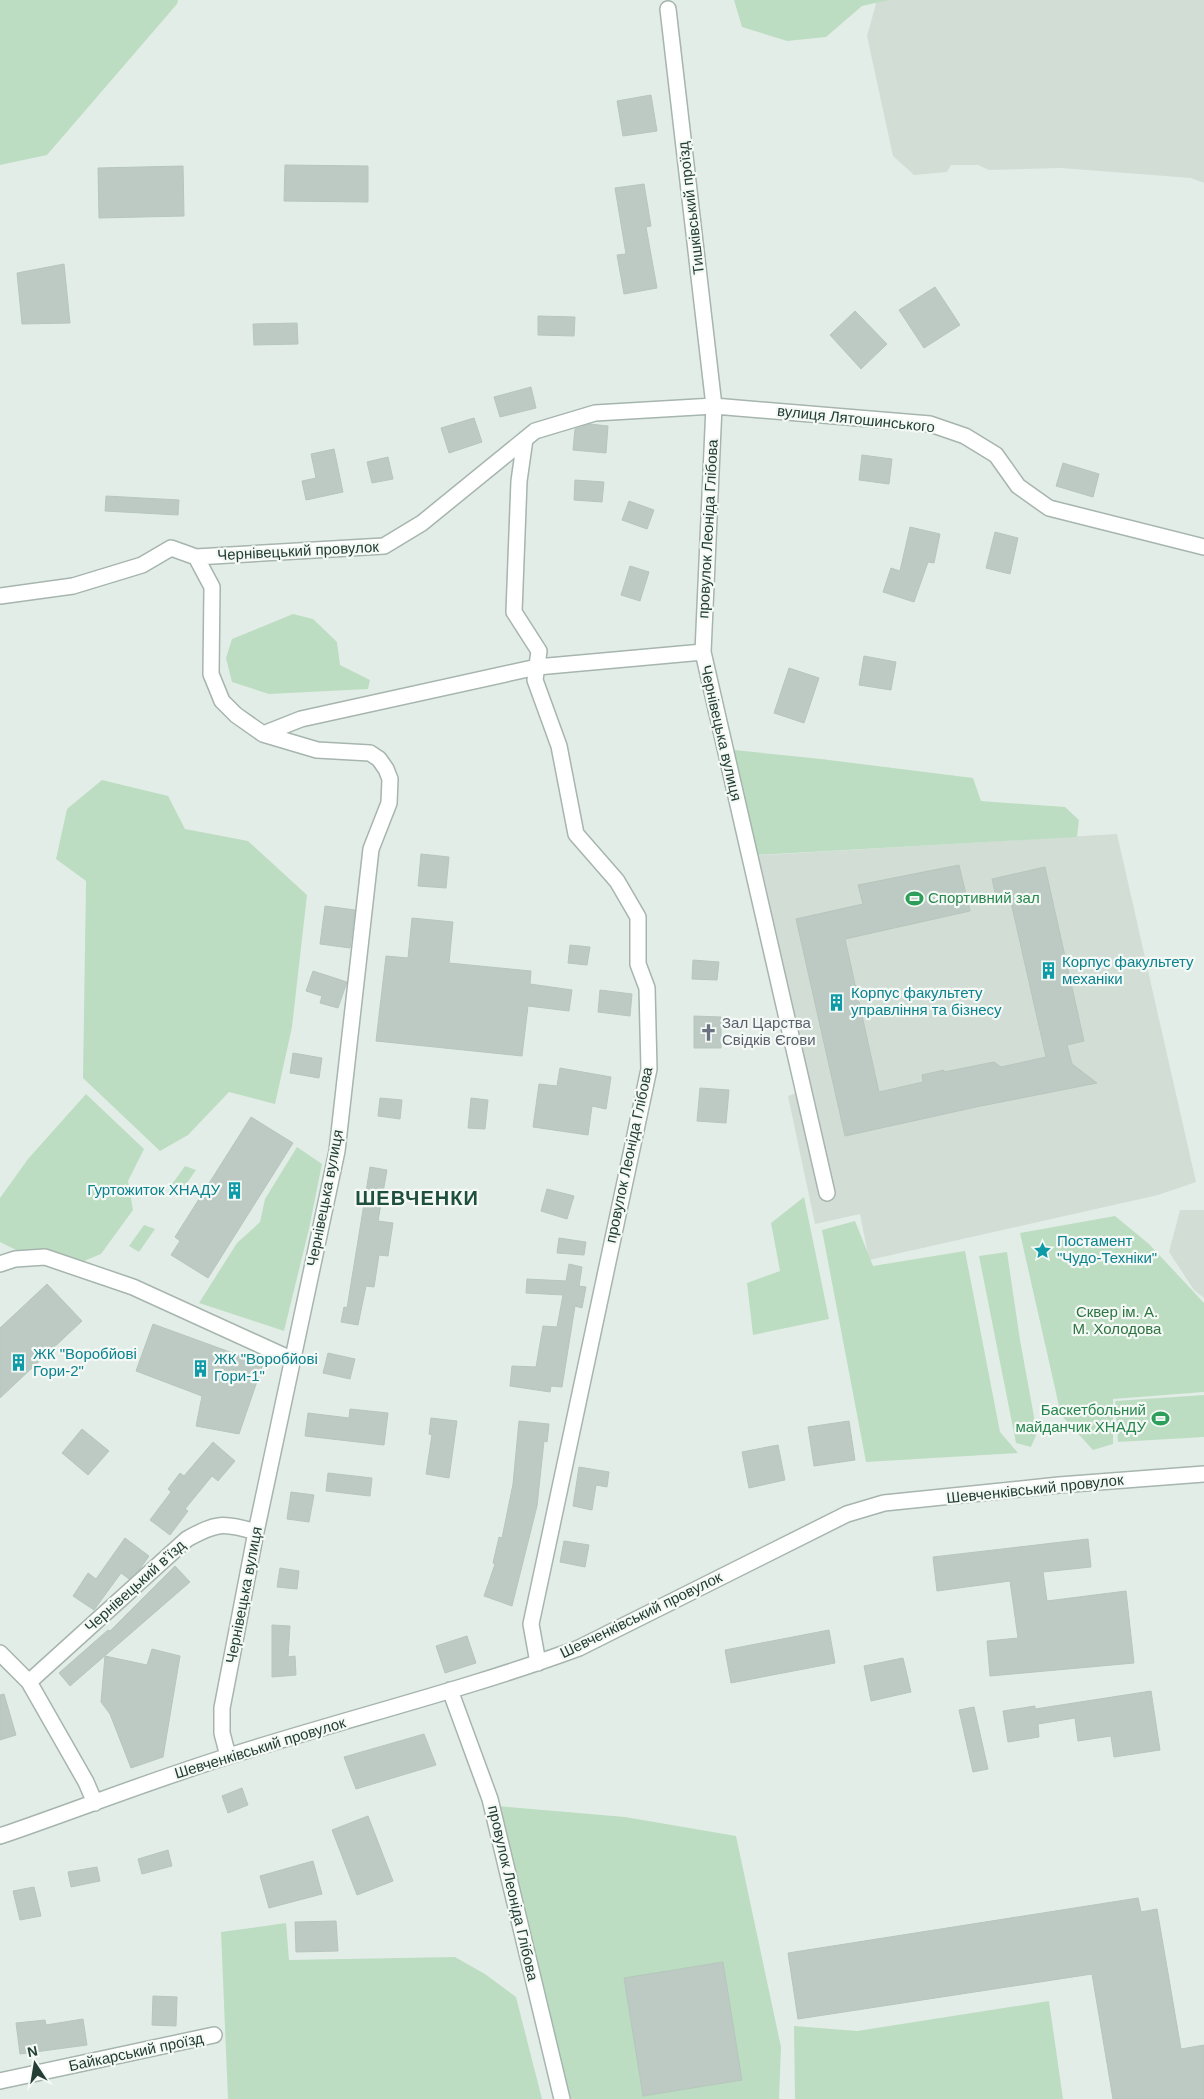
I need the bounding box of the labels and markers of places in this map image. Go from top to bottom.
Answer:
sports icon: Спортивний зал [904,888,924,908]
place label: Спортивний зал [928,889,1040,906]
place label: Корпус факультету механіки [1062,953,1194,987]
building icon: Корпус факультету механіки [1038,961,1058,981]
place label: Корпус факультету управління та бізнесу [851,984,1002,1018]
building icon: Корпус факультету управління та бізнесу [827,992,847,1012]
place label: Зал Царства Свідків Єгови [722,1014,816,1048]
church icon: Зал Царства Свідків Єгови [698,1022,718,1042]
building icon: Гуртожиток ХНАДУ [224,1180,244,1200]
place label: Гуртожиток ХНАДУ [87,1181,220,1198]
place label: Постамент "Чудо-Техніки" [1057,1232,1157,1266]
place icon: Постамент "Чудо-Техніки" [1033,1240,1053,1260]
place label: ЖК "Воробйові Гори-2" [33,1345,137,1379]
place label: ЖК "Воробйові Гори-1" [214,1350,318,1384]
building icon: ЖК "Воробйові Гори-2" [9,1353,29,1373]
building icon: ЖК "Воробйові Гори-1" [190,1358,210,1378]
place label: Баскетбольний майданчик ХНАДУ [1015,1401,1146,1435]
sports icon: Баскетбольний майданчик ХНАДУ [1150,1409,1170,1429]

